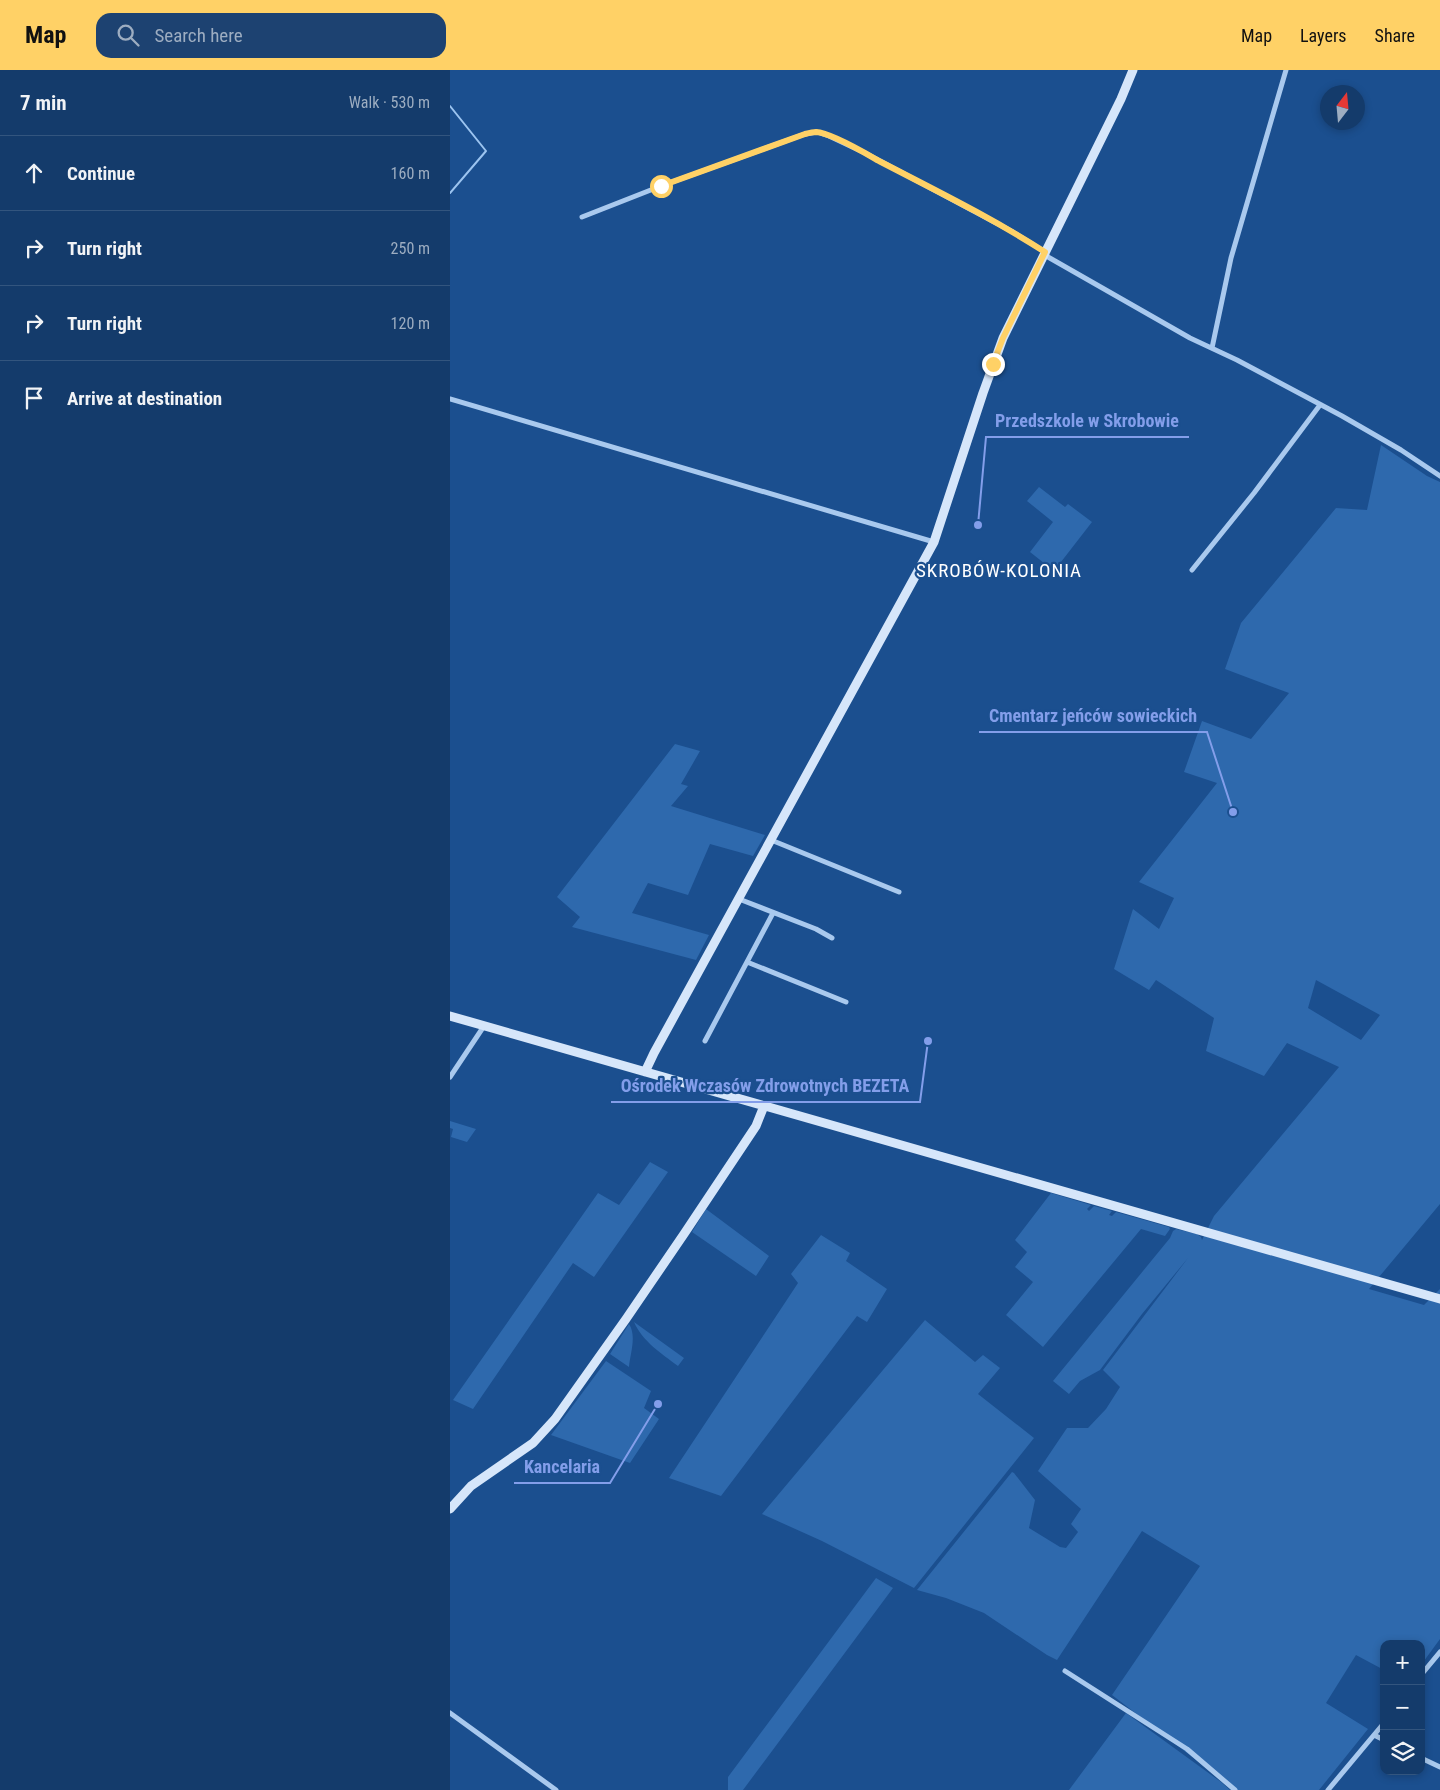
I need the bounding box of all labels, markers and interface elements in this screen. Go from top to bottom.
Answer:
search box [96,13,446,58]
text: Map [25,21,66,49]
icon: search [114,21,142,49]
text: Search here [154,24,243,47]
text: Map [1241,25,1272,46]
text: Layers [1300,25,1347,46]
text: Share [1375,25,1415,46]
north arrow [1320,85,1365,130]
text: 7 min [20,91,67,115]
text: Walk · 530 m [349,93,430,112]
icon: ahead [20,159,48,187]
text: Continue [67,162,135,185]
text: 160 m [391,164,430,183]
route start [650,175,673,198]
icon: right [20,234,48,262]
text: Turn right [67,237,142,260]
text: 250 m [391,239,430,258]
icon: right [20,309,48,337]
text: Turn right [67,312,142,335]
text: 120 m [391,314,430,333]
route end [982,353,1005,376]
icon: arrive [20,384,48,412]
text: Arrive at destination [67,387,222,410]
callout: Przedszkole w Skrobowie [986,404,1189,437]
text: Przedszkole w Skrobowie [995,410,1179,431]
district label: SKROBÓW-KOLONIA [916,559,1082,582]
callout: Cmentarz jeńców sowieckich [979,699,1207,732]
text: Cmentarz jeńców sowieckich [989,705,1197,726]
callout: Ośrodek Wczasów Zdrowotnych BEZETA [611,1069,920,1102]
text: Ośrodek Wczasów Zdrowotnych BEZETA [621,1075,909,1096]
callout: Kancelaria [514,1450,610,1483]
text: Kancelaria [524,1456,600,1477]
map controls [1380,1640,1425,1775]
button: + [1380,1640,1425,1685]
button: − [1380,1685,1425,1730]
button: layers [1380,1730,1425,1775]

